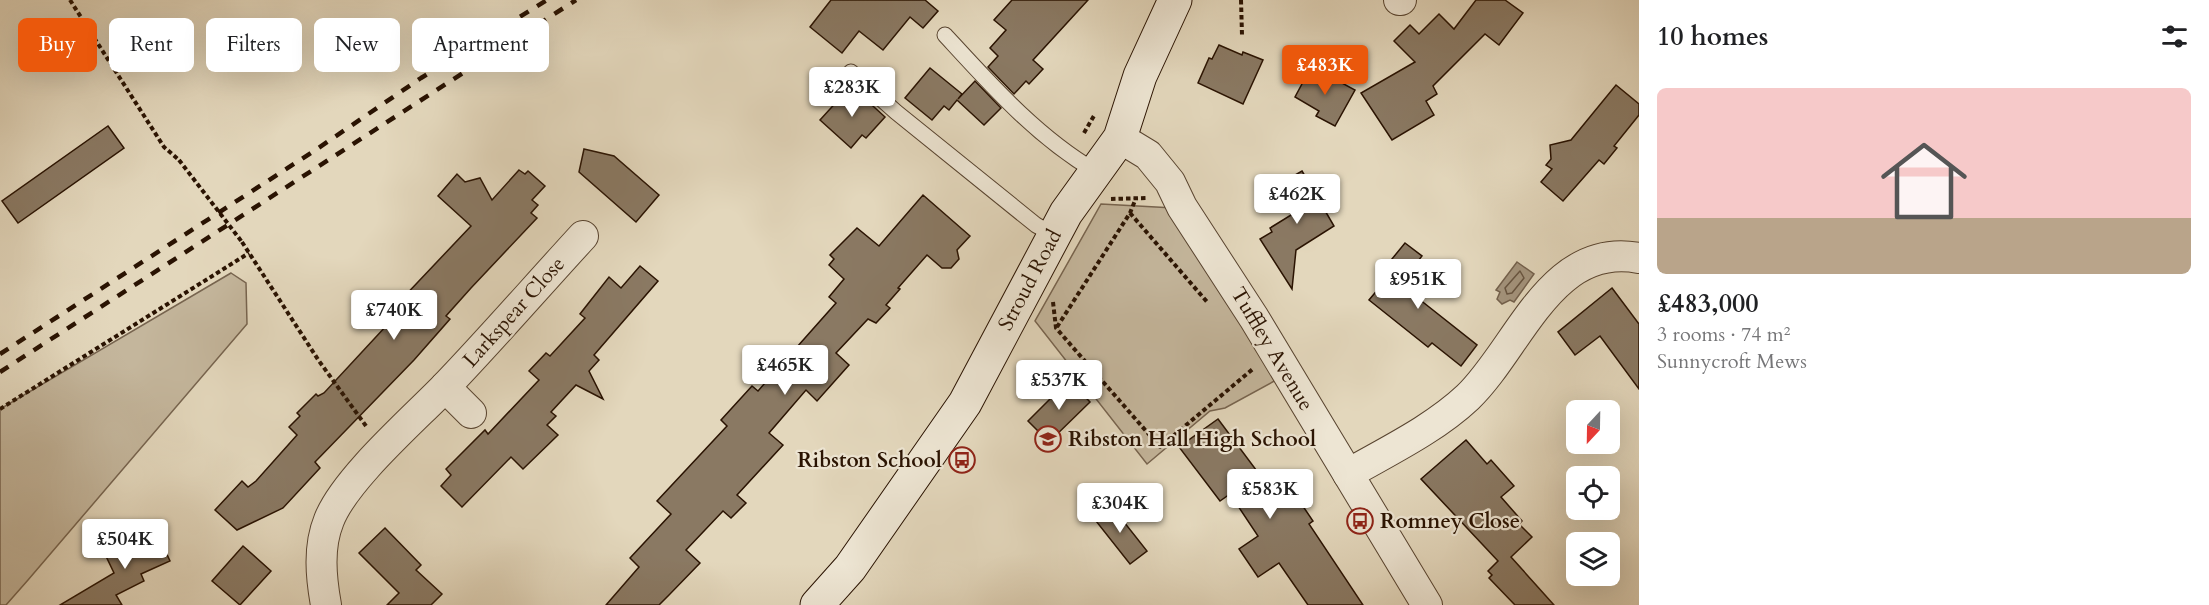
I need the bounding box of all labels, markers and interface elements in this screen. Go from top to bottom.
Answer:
chip: Buy [18,18,97,72]
chip: Rent [109,18,194,72]
chip: Filters [206,18,302,72]
chip: New [314,18,400,72]
chip: Apartment [412,18,549,72]
text: 10 homes [1657,19,1768,54]
icon: filters [2158,20,2191,53]
pin: £483K [1283,45,1367,96]
text: £483K [1296,51,1354,78]
pin: £283K [810,67,894,118]
text: £283K [823,73,881,100]
icon: home [1870,127,1978,235]
pin: £462K [1255,174,1339,225]
text: £462K [1268,180,1326,207]
street label: Stroud Road [991,224,1069,336]
street label: Larkspear Close [456,250,572,374]
pin: £951K [1376,259,1460,310]
text: £951K [1389,265,1447,292]
street label: Tuffley Avenue [1224,282,1320,416]
text: £483,000 [1657,286,1759,321]
pin: £740K [352,290,436,341]
text: £740K [365,296,423,323]
text: 3 rooms · 74 m² [1657,321,1790,348]
pin: £465K [743,345,827,396]
text: Sunnycroft Mews [1657,348,1807,375]
text: £465K [756,351,814,378]
pin: £537K [1017,360,1101,411]
text: £537K [1030,366,1088,393]
north arrow [1566,400,1620,454]
map controls [1566,400,1620,586]
school or university icon: Ribston Hall High School [1033,424,1063,454]
place label: Ribston Hall High School [1068,425,1316,454]
bus stop icon: Ribston School [947,445,977,475]
place label: Ribston School [797,446,942,475]
button: locate [1566,466,1620,520]
pin: £583K [1228,469,1312,520]
text: £583K [1241,475,1299,502]
pin: £304K [1078,483,1162,534]
text: £304K [1091,489,1149,516]
bus stop icon: Romney Close [1345,506,1375,536]
place label: Romney Close [1380,507,1520,536]
pin: £504K [83,519,167,570]
text: £504K [96,525,154,552]
button: layers [1566,532,1620,586]

